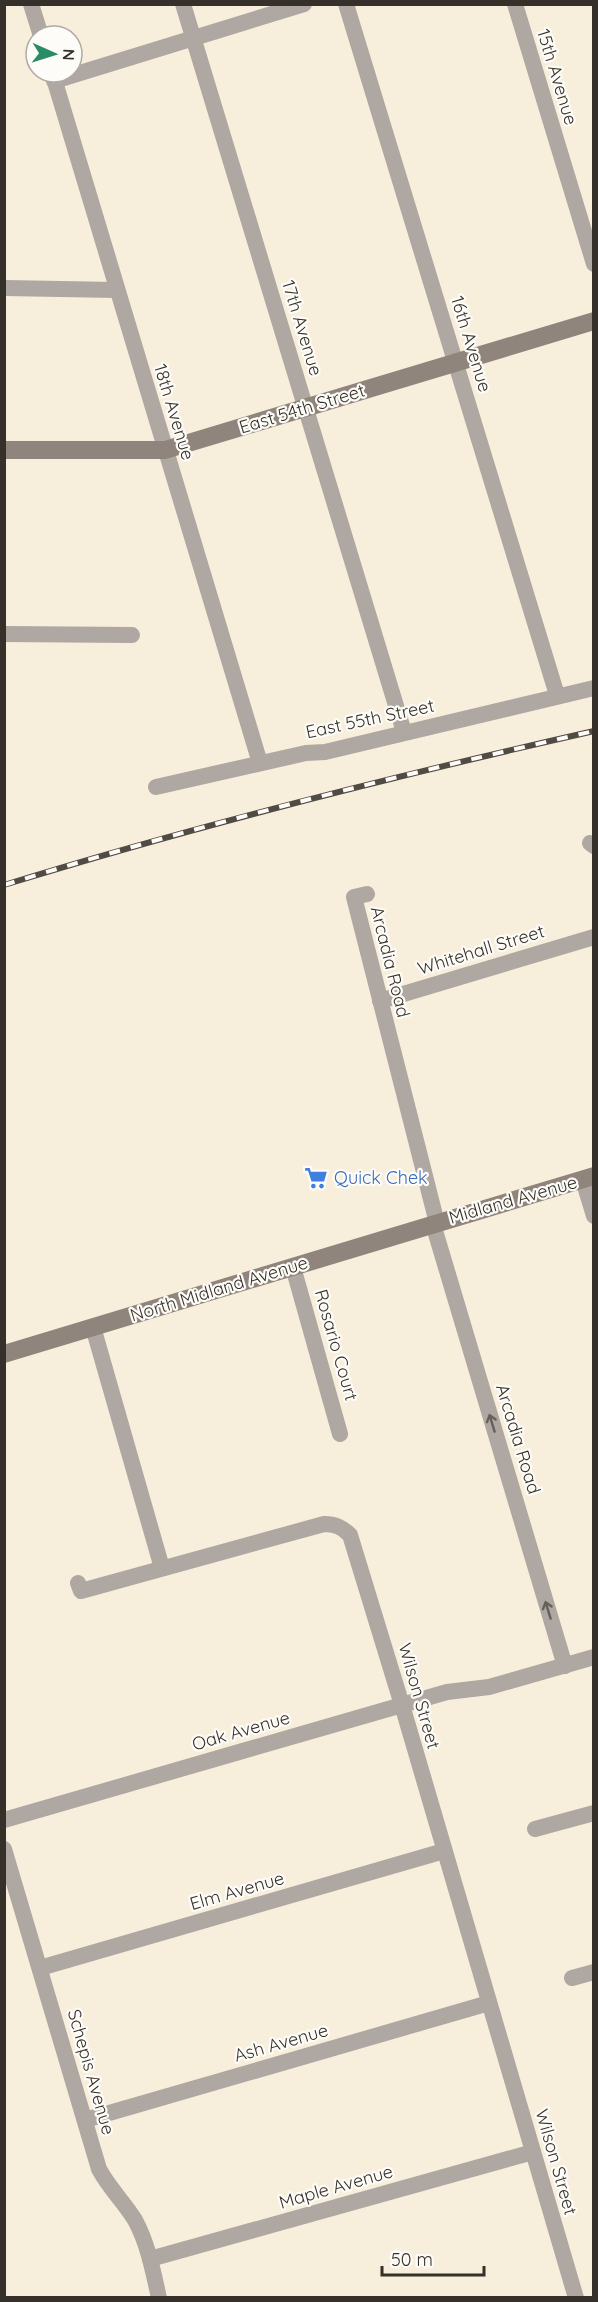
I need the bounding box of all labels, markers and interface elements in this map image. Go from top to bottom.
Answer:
north arrow [24,24,84,84]
street label: 15th Avenue [532,26,583,128]
text: N [59,48,79,61]
street label: 17th Avenue [277,277,328,378]
street label: 16th Avenue [446,293,497,395]
street label: 18th Avenue [149,361,200,463]
street label: East 54th Street [236,378,368,439]
street label: East 55th Street [304,694,436,743]
street label: Arcadia Road [366,904,415,1020]
street label: Whitehall Street [415,919,547,980]
supermarket icon: Quick Chek [303,1165,329,1191]
place label: Quick Chek [334,1166,428,1189]
street label: Midland Avenue [446,1170,580,1229]
street label: North Midland Avenue [127,1251,310,1327]
street label: Rosario Court [310,1287,363,1403]
street label: Arcadia Road [491,1381,546,1497]
one-way arrow [486,1414,497,1433]
one-way arrow [542,1600,553,1619]
street label: Wilson Street [393,1640,446,1752]
street label: Oak Avenue [189,1706,292,1755]
street label: Elm Avenue [187,1866,287,1915]
street label: Schepis Avenue [63,2006,120,2137]
street label: Ash Avenue [231,2018,331,2067]
street label: Wilson Street [530,2106,583,2218]
street label: Maple Avenue [276,2159,395,2214]
scale bar [382,2239,484,2277]
text: 50 m [391,2248,433,2271]

